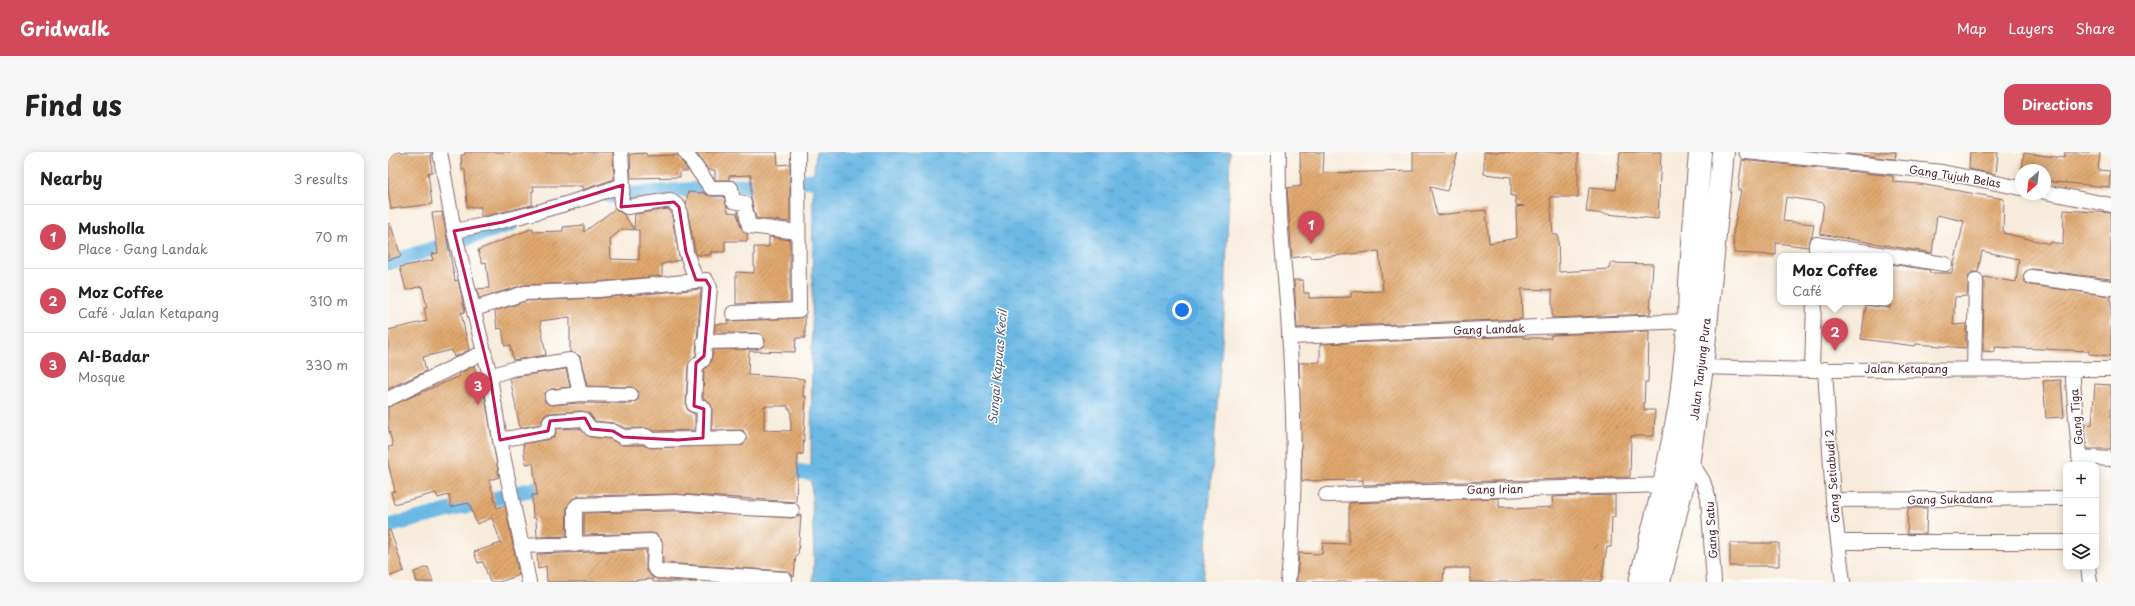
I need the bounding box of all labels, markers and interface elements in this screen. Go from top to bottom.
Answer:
text: Gridwalk [20,14,110,42]
text: Map [1957,18,1987,39]
text: Layers [2009,18,2054,39]
text: Share [2076,18,2115,39]
text: Find us [24,83,122,126]
button: Directions [2004,84,2111,125]
street label: Gang Tujuh Belas [1908,160,2002,192]
north arrow [2015,164,2051,200]
text: Nearby [40,165,102,191]
text: 3 results [294,169,348,188]
pin: 1 [1298,211,1324,244]
text: Musholla [78,216,145,239]
text: 1 [50,227,56,246]
text: 70 m [315,227,348,246]
text: Place · Gang Landak [78,239,208,258]
popup [1777,253,1893,305]
text: Moz Coffee [1792,258,1878,281]
text: Moz Coffee [78,280,163,303]
text: Café [1792,281,1822,300]
text: 2 [48,291,58,310]
text: 310 m [309,291,348,310]
your location [1172,300,1192,320]
text: Café · Jalan Ketapang [78,303,219,322]
water label: Sungai Kapuas Kecil [983,308,1011,425]
street label: Jalan Tanjung Pura [1685,317,1715,421]
pin: 2 [1822,318,1848,351]
street label: Gang Landak [1453,319,1526,339]
text: Al-Badar [78,344,149,367]
text: 3 [49,355,57,374]
text: 330 m [305,355,348,374]
street label: Jalan Ketapang [1864,360,1948,377]
text: Mosque [78,367,125,386]
pin: 3 [465,372,491,405]
street label: Gang Tiga [2065,388,2087,446]
street label: Gang Setiabudi 2 [1820,428,1844,523]
map controls [2063,462,2099,570]
button: + [2063,462,2099,498]
street label: Gang Irian [1467,480,1523,498]
street label: Gang Sukadana [1907,490,1993,508]
button: − [2063,498,2099,534]
street label: Gang Satu [1701,501,1721,559]
button: layers [2063,534,2099,570]

